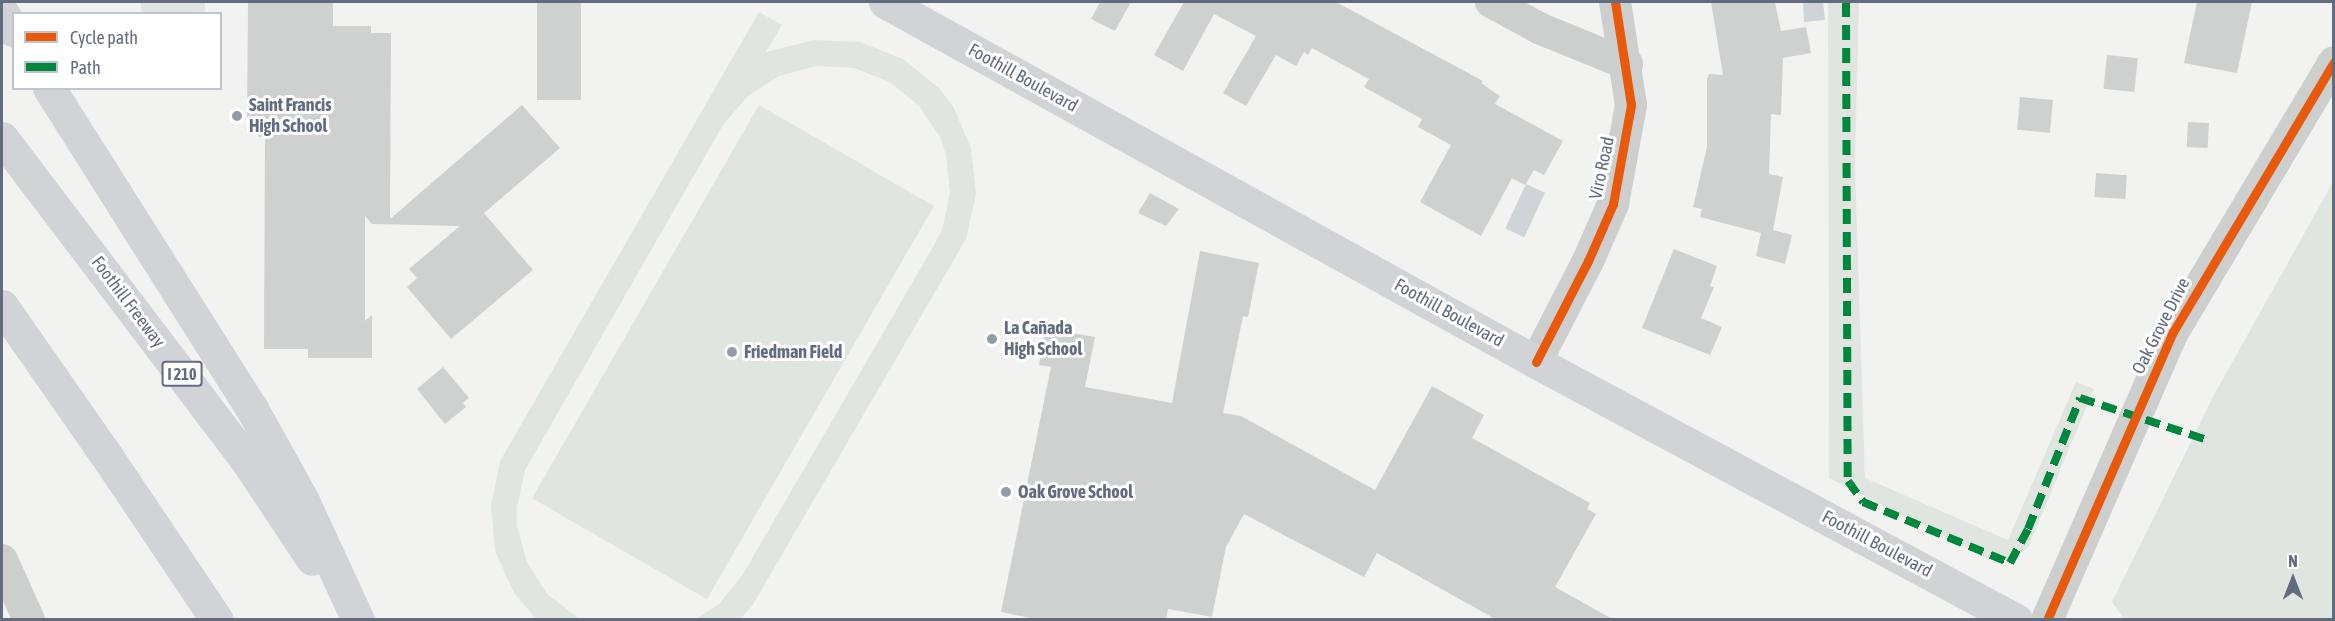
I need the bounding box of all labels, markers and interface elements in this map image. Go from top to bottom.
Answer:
legend [12,12,222,90]
text: Cycle path [70,27,138,48]
street label: Foothill Boulevard [965,39,1081,117]
text: Path [70,57,101,78]
place label: Saint Francis High School [249,95,332,138]
marker: Saint Francis High School [230,109,244,123]
street label: Viro Road [1585,135,1619,201]
street label: Foothill Freeway [87,252,169,352]
street label: Foothill Boulevard [1391,274,1507,352]
street label: Oak Grove Drive [2127,274,2195,378]
place label: La Cañada High School [1004,318,1082,360]
marker: La Cañada High School [985,332,999,346]
place label: Friedman Field [744,341,842,363]
marker: Friedman Field [725,345,739,359]
road number: I 210 [161,361,203,387]
place label: Oak Grove School [1018,481,1133,503]
marker: Oak Grove School [999,485,1013,499]
street label: Foothill Boulevard [1818,506,1936,582]
north arrow [2263,549,2323,609]
text: N [2288,552,2298,570]

